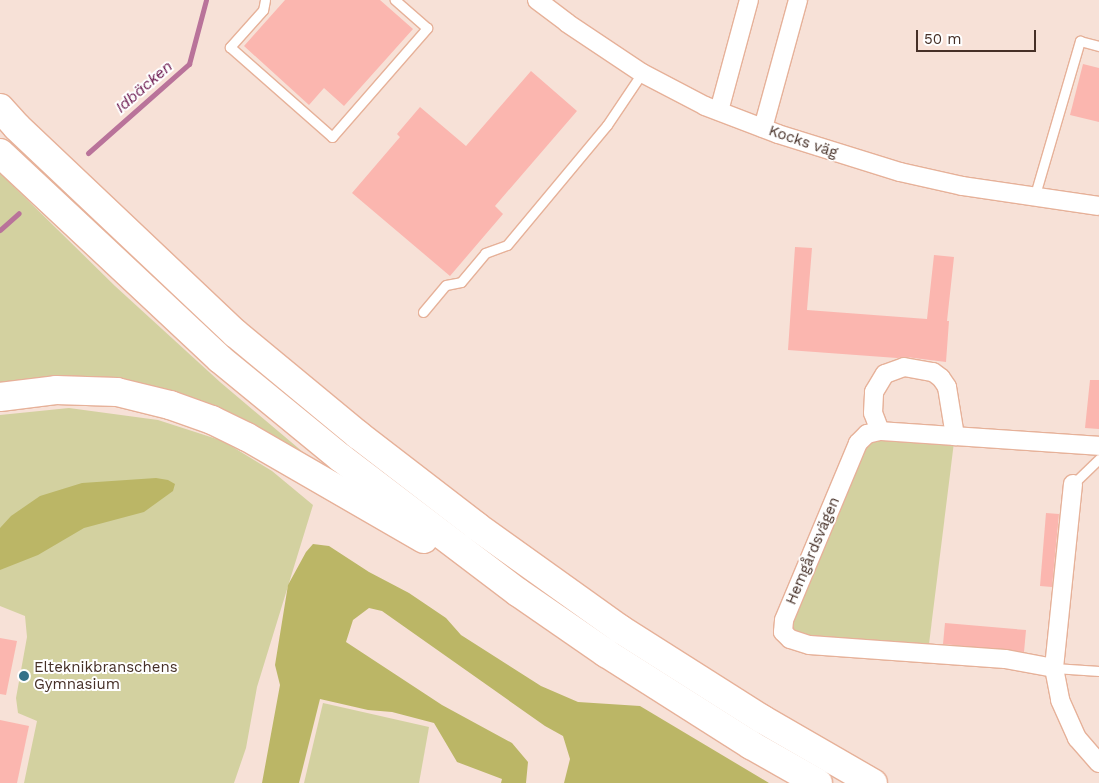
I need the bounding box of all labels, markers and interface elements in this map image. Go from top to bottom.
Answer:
scale bar [919,20,1039,52]
text: 50 m [924,30,961,48]
water label: Idbäcken [111,57,177,117]
street label: Kocks väg [766,122,840,162]
street label: Hemgårdsvägen [782,494,844,608]
place label: Elteknikbranschens Gymnasium [34,658,178,693]
marker: Elteknikbranschens Gymnasium [18,670,30,682]

